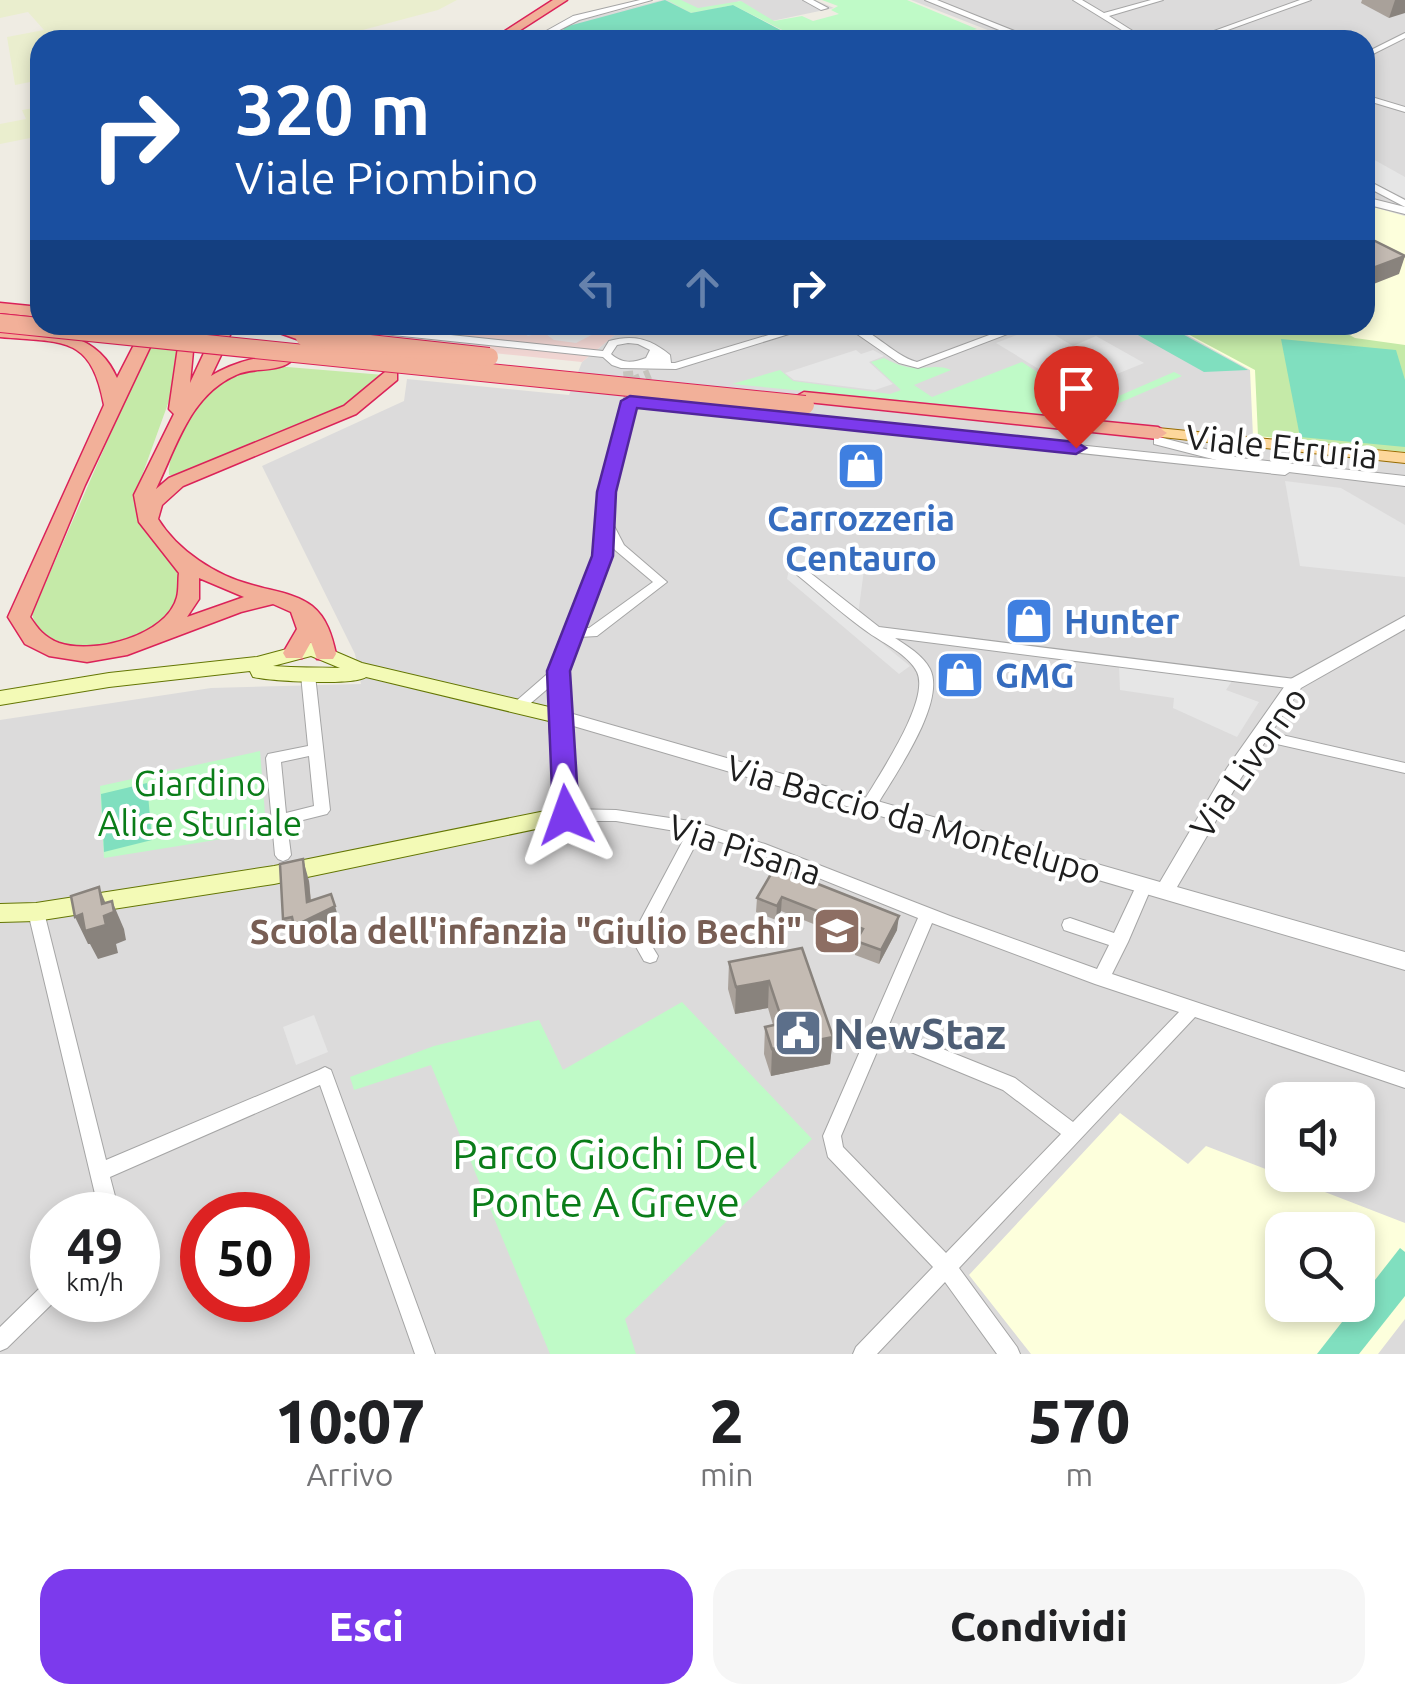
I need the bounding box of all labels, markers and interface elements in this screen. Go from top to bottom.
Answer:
icon: right [70,70,200,200]
text: 320 m [235,70,430,148]
text: Viale Piombino [235,152,538,203]
icon: left [570,260,625,315]
icon: ahead [675,260,730,315]
icon: right [780,260,835,315]
pin [1034,346,1119,449]
icon: arrive [1049,361,1104,416]
street label: Viale Etruria [1184,416,1380,476]
shop icon: Carrozzeria Centauro [835,440,887,492]
place label: Carrozzeria Centauro [767,498,955,578]
shop icon: Hunter [1003,595,1055,647]
place label: Hunter [1064,601,1180,641]
shop icon: GMG [934,649,986,701]
place label: GMG [995,655,1075,695]
street label: Via Livorno [1181,679,1315,845]
street label: Via Baccio da Montelupo [722,746,1106,892]
park label: Giardino Alice Sturiale [98,763,302,843]
position arrow [514,763,618,867]
street label: Via Pisana [663,805,827,893]
school or university icon: Scuola dell'infanzia "Giulio Bechi" [811,905,863,957]
place label: Scuola dell'infanzia "Giulio Bechi" [250,911,802,951]
public building icon: NewStaz [772,1007,824,1059]
place label: NewStaz [833,1010,1006,1057]
map controls [1265,1082,1375,1322]
button: sound [1265,1082,1375,1192]
park label: Parco Giochi Del Ponte A Greve [452,1130,758,1225]
speed limit sign: 50 [180,1192,310,1322]
button: search [1265,1212,1375,1322]
text: 49 [67,1217,123,1273]
text: km/h [66,1268,124,1296]
text: 10:07 [275,1387,425,1454]
text: 2 [710,1387,744,1454]
text: 570 [1029,1387,1130,1454]
text: Arrivo [306,1456,393,1492]
text: min [700,1456,754,1492]
text: m [1065,1456,1093,1492]
button: Esci [40,1569,693,1684]
button: Condividi [713,1569,1365,1684]

